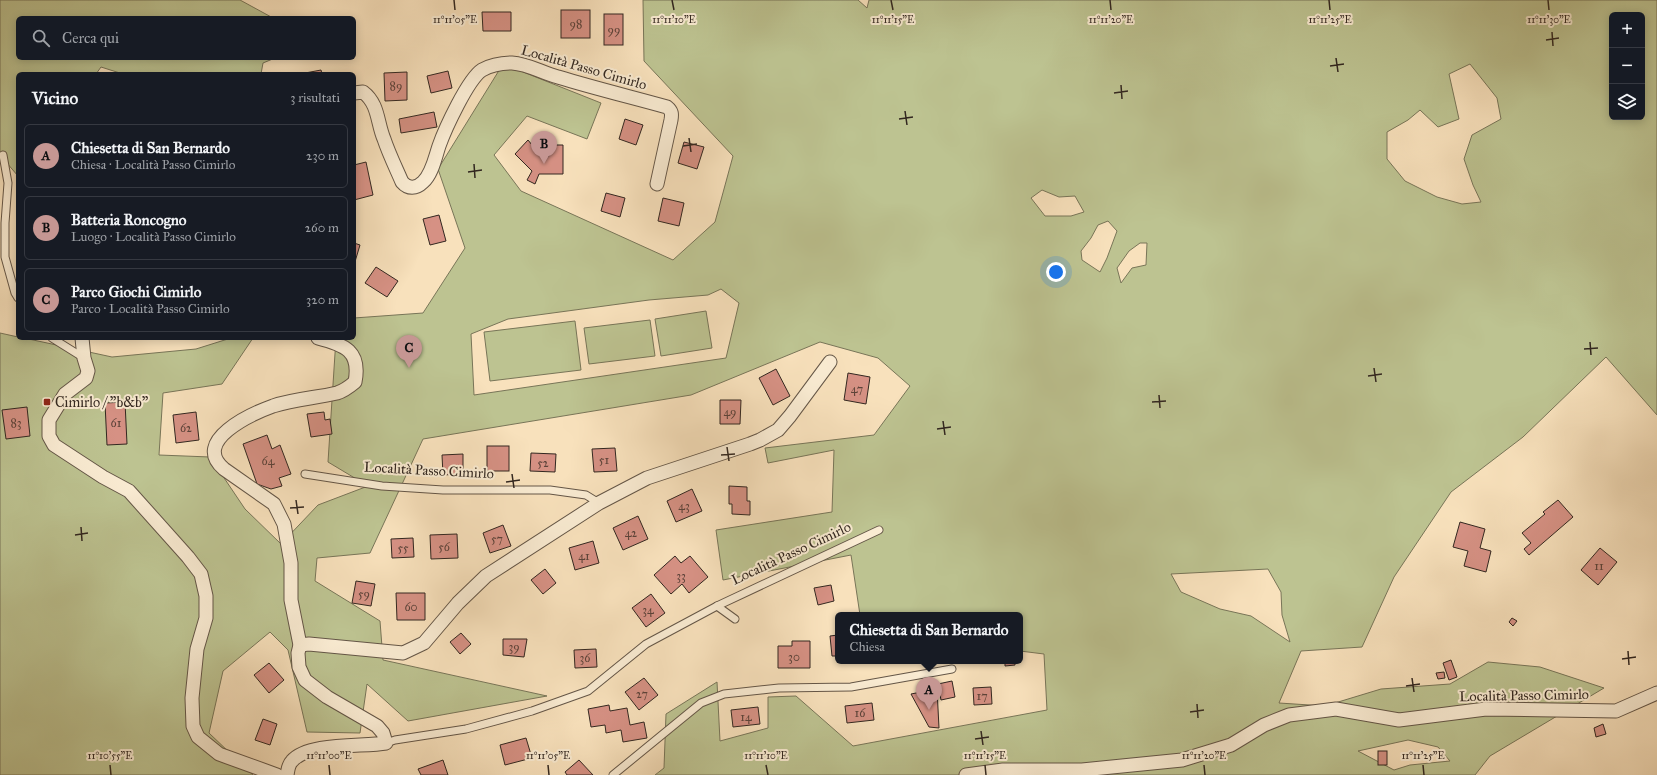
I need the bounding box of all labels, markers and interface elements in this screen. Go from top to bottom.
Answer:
map controls [1609,12,1645,120]
button: + [1609,12,1645,48]
text: 11°11'05"E [433,14,477,26]
text: 11°11'10"E [652,14,696,26]
text: 11°11'15"E [872,14,914,26]
text: 11°11'20"E [1089,14,1133,26]
text: 11°11'25"E [1308,14,1352,26]
text: 11°11'30"E [1527,14,1571,26]
search box [16,16,356,60]
house number: 98 [570,17,582,31]
house number: 99 [608,23,620,37]
icon: search [30,27,52,49]
text: Cerca qui [62,29,119,47]
street label: Località Passo Cimirlo [519,41,649,94]
button: − [1609,48,1645,84]
house number: 89 [390,79,402,93]
button: layers [1609,84,1645,120]
text: Vicino [32,88,78,109]
text: 3 risultati [290,90,340,106]
pin: B [531,131,557,164]
text: Chiesetta di San Bernardo [71,139,230,157]
text: A [42,148,50,164]
text: 230 m [306,148,339,164]
text: Chiesa · Località Passo Cimirlo [71,157,235,173]
text: Batteria Roncogno [71,211,186,229]
text: B [42,220,50,236]
text: 260 m [305,220,339,236]
text: Luogo · Località Passo Cimirlo [71,229,236,245]
your location [1046,262,1066,282]
text: Parco Giochi Cimirlo [71,283,201,301]
text: C [42,292,50,308]
text: 320 m [306,292,339,308]
text: Parco · Località Passo Cimirlo [71,301,230,317]
pin: C [396,335,422,368]
house number: 47 [851,382,863,396]
place label: Cimirlo / "b&b" [55,394,149,411]
marker: Cimirlo / "b&b" [42,397,52,407]
house number: 49 [723,405,737,419]
house number: 83 [10,416,22,430]
house number: 61 [111,416,122,430]
house number: 62 [180,421,192,435]
house number: 51 [599,453,609,467]
house number: 64 [262,454,275,468]
house number: 52 [537,456,549,470]
street label: Località Passo Cimirlo [364,459,494,482]
house number: 43 [678,499,690,513]
street label: Località Passo Cimirlo [729,518,854,589]
house number: 42 [625,526,637,540]
house number: 57 [491,532,503,546]
house number: 56 [438,540,451,554]
house number: 55 [397,541,409,555]
house number: 41 [578,549,590,563]
house number: 11 [1594,559,1604,573]
house number: 33 [676,569,686,583]
house number: 59 [358,587,370,601]
house number: 60 [404,600,418,614]
house number: 34 [642,603,654,617]
popup [835,612,1023,664]
text: Chiesetta di San Bernardo [850,621,1008,639]
text: Chiesa [850,639,885,655]
house number: 39 [508,640,520,654]
house number: 30 [788,650,800,664]
house number: 36 [580,651,591,665]
pin: A [916,677,942,710]
street label: Località Passo Cimirlo [1459,686,1589,705]
house number: 27 [636,687,648,701]
house number: 17 [976,689,988,703]
house number: 16 [855,706,866,720]
house number: 14 [740,710,752,724]
text: 11°10'55"E [88,750,132,762]
text: 11°11'00"E [306,750,352,762]
text: 11°11'05"E [526,750,570,762]
text: 11°11'10"E [744,750,788,762]
text: 11°11'15"E [964,750,1006,762]
text: 11°11'20"E [1182,750,1226,762]
text: 11°11'25"E [1401,750,1445,762]

